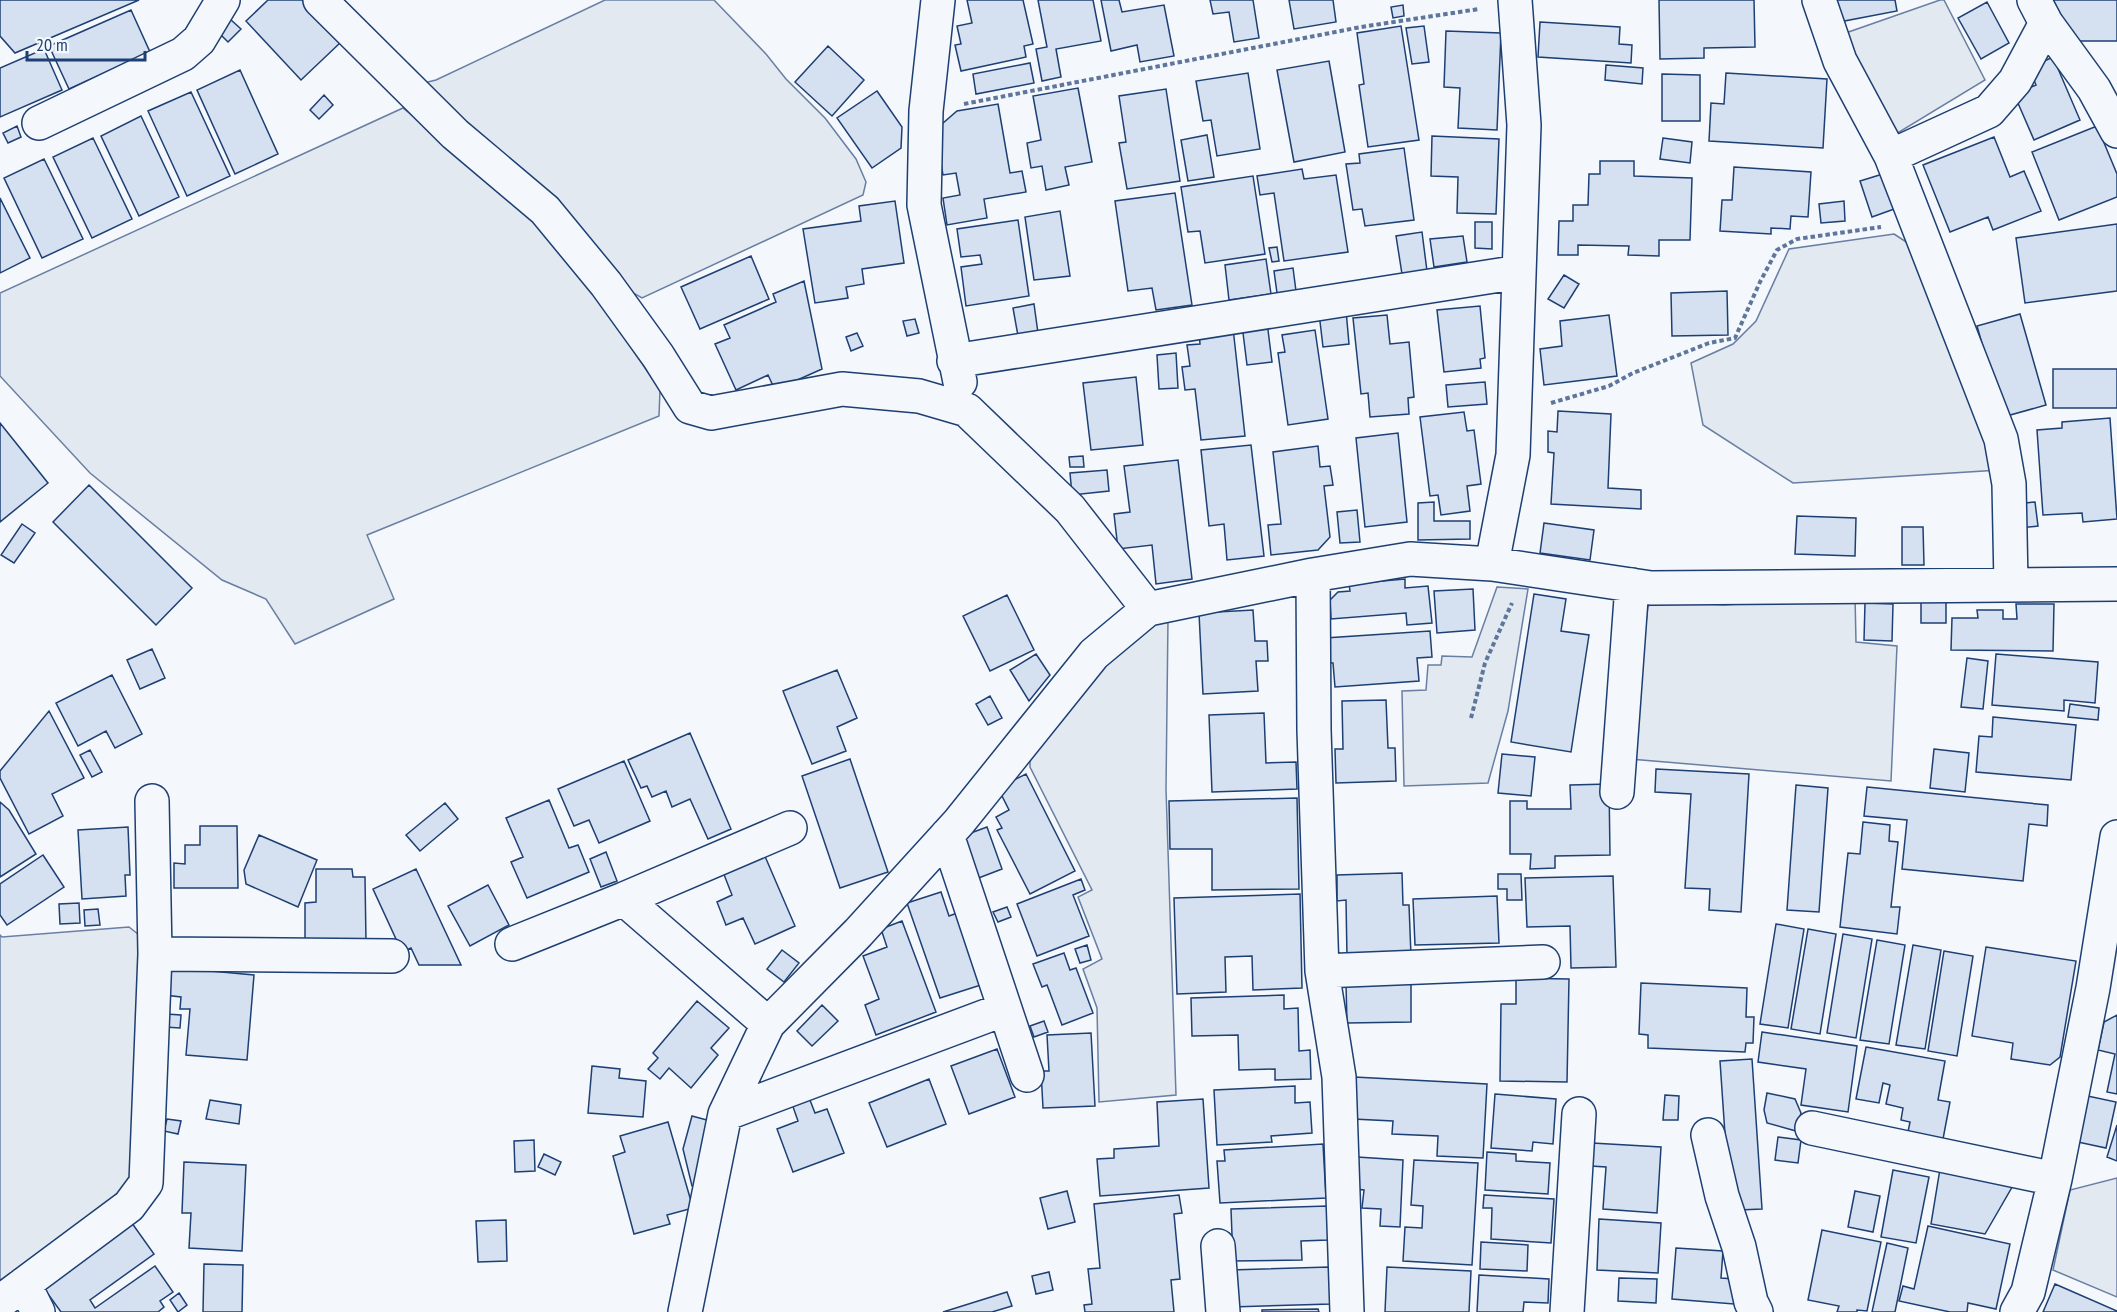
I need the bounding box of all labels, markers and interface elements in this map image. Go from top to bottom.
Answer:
scale bar [27,24,146,62]
text: 20 m [36,33,68,56]

